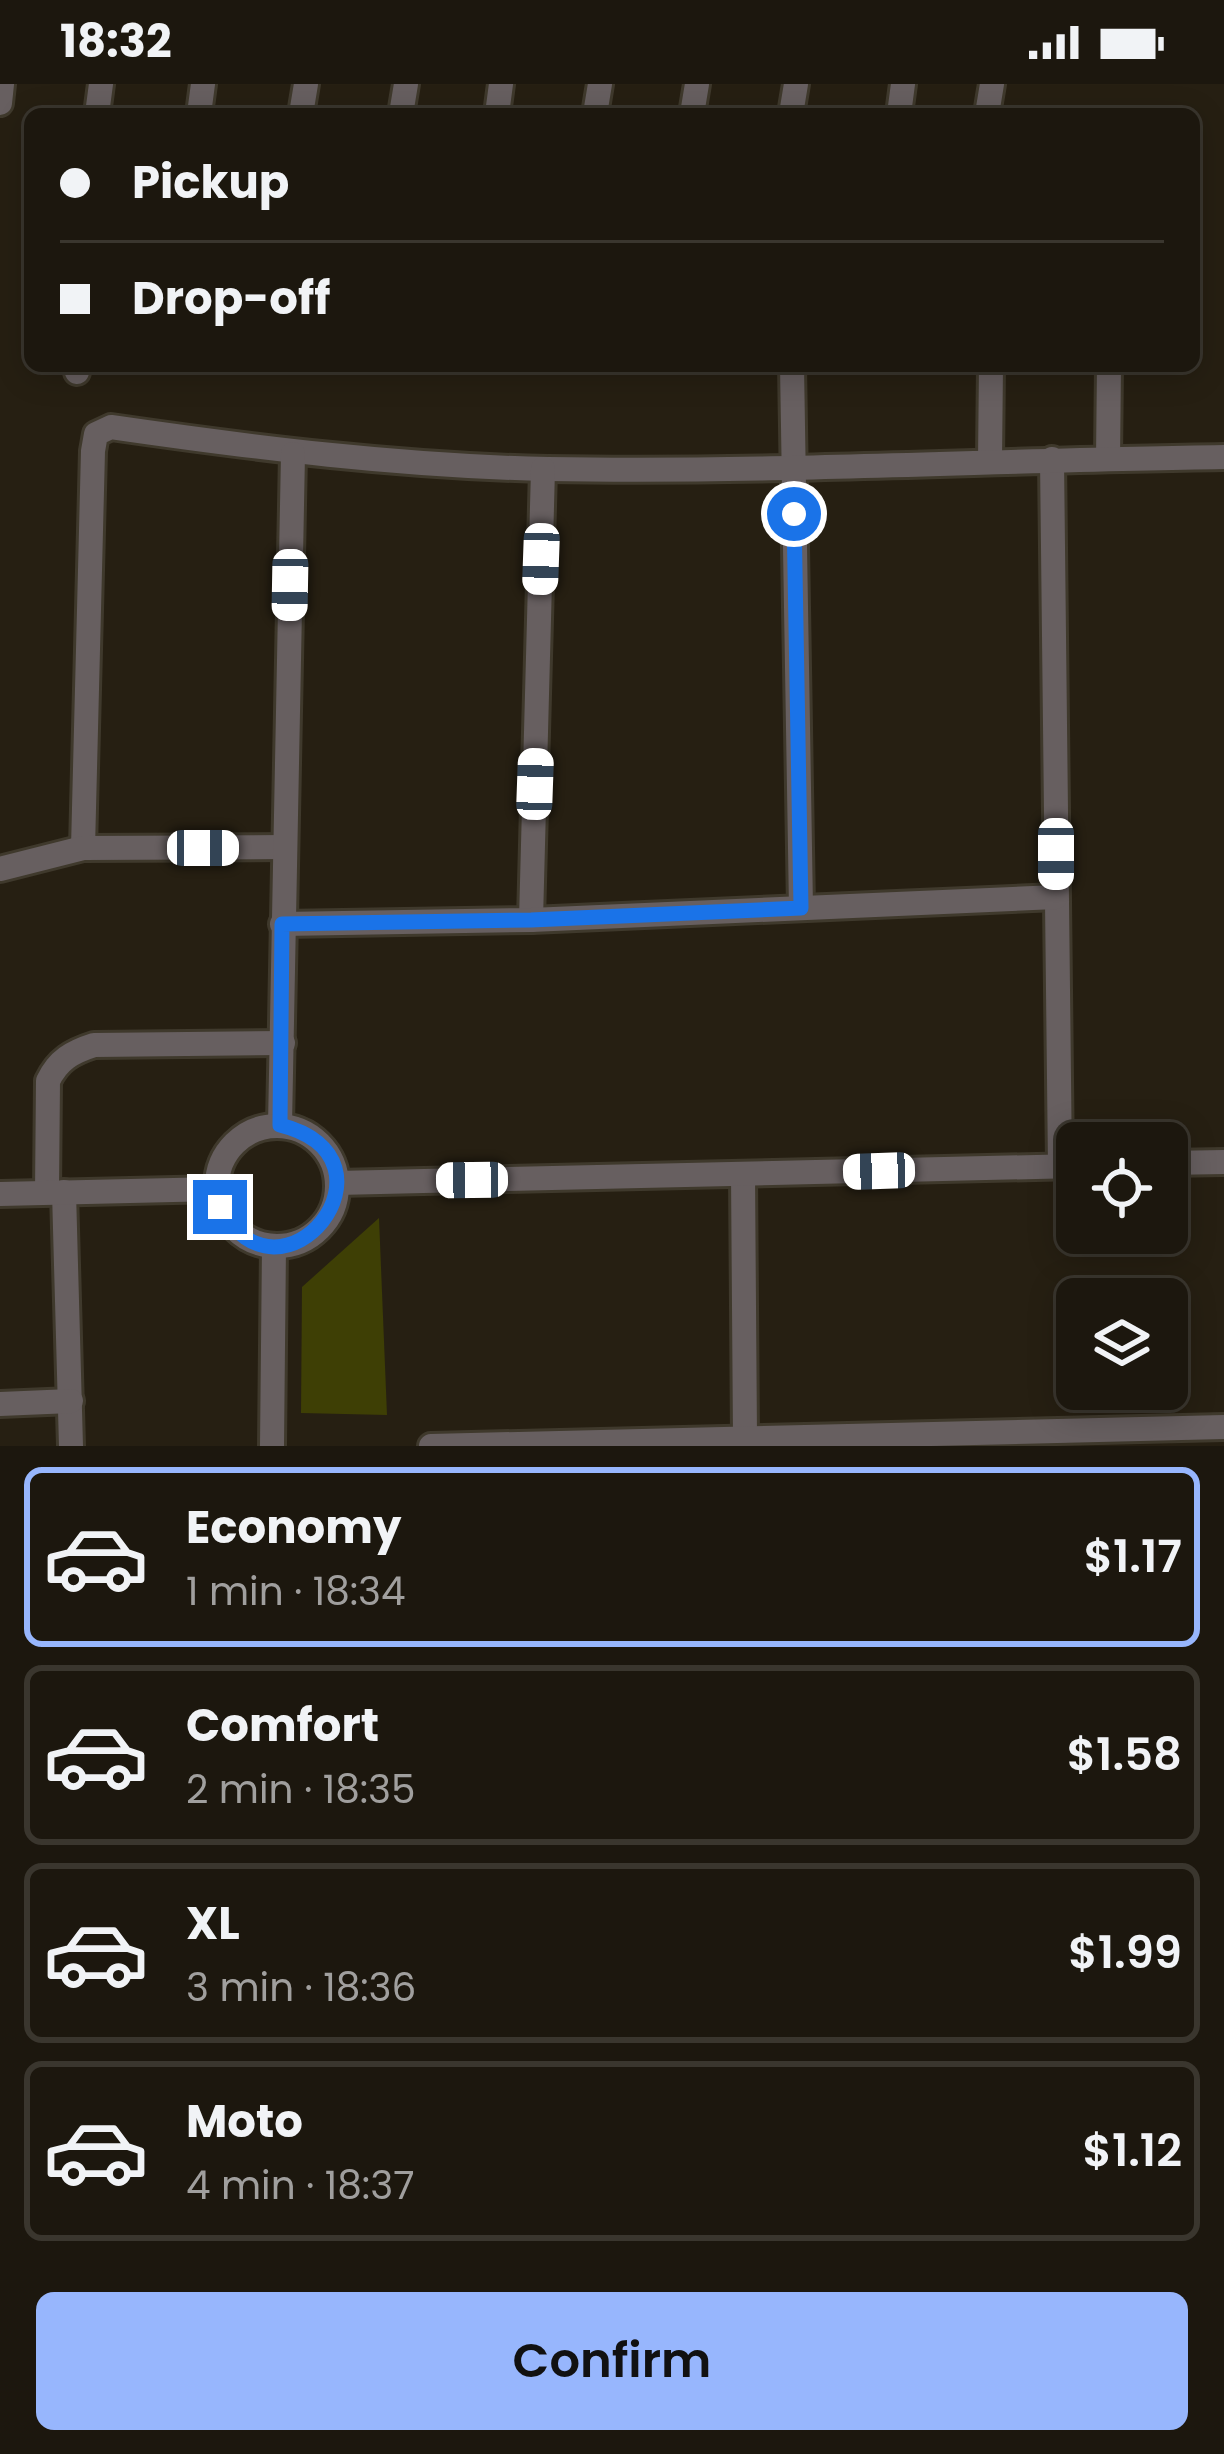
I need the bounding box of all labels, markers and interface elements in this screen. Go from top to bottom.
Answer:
text: 18:32 [60,10,172,73]
text: Pickup [132,151,289,214]
text: Drop-off [132,267,330,330]
route start [767,487,821,541]
car [522,522,560,596]
car [271,549,309,621]
car [516,747,554,821]
car [1038,818,1074,890]
car [167,830,239,866]
map controls [1056,1122,1188,1410]
button: locate [1056,1122,1188,1254]
car [842,1152,916,1190]
car [436,1161,508,1199]
route end [193,1180,247,1234]
button: layers [1056,1278,1188,1410]
text: Economy [186,1496,401,1559]
icon: car [42,1503,150,1611]
text: $1.17 [1084,1525,1182,1588]
text: 1 min · 18:34 [186,1564,406,1619]
text: Comfort [186,1694,379,1757]
icon: car [42,1701,150,1809]
text: $1.58 [1067,1723,1182,1786]
text: 2 min · 18:35 [186,1762,416,1817]
text: XL [186,1892,240,1955]
icon: car [42,1899,150,2007]
text: $1.99 [1068,1921,1182,1984]
text: 3 min · 18:36 [186,1960,416,2015]
text: Moto [186,2090,303,2153]
icon: car [42,2097,150,2205]
text: $1.12 [1082,2119,1182,2182]
text: 4 min · 18:37 [186,2158,414,2213]
button: Confirm [36,2292,1188,2430]

